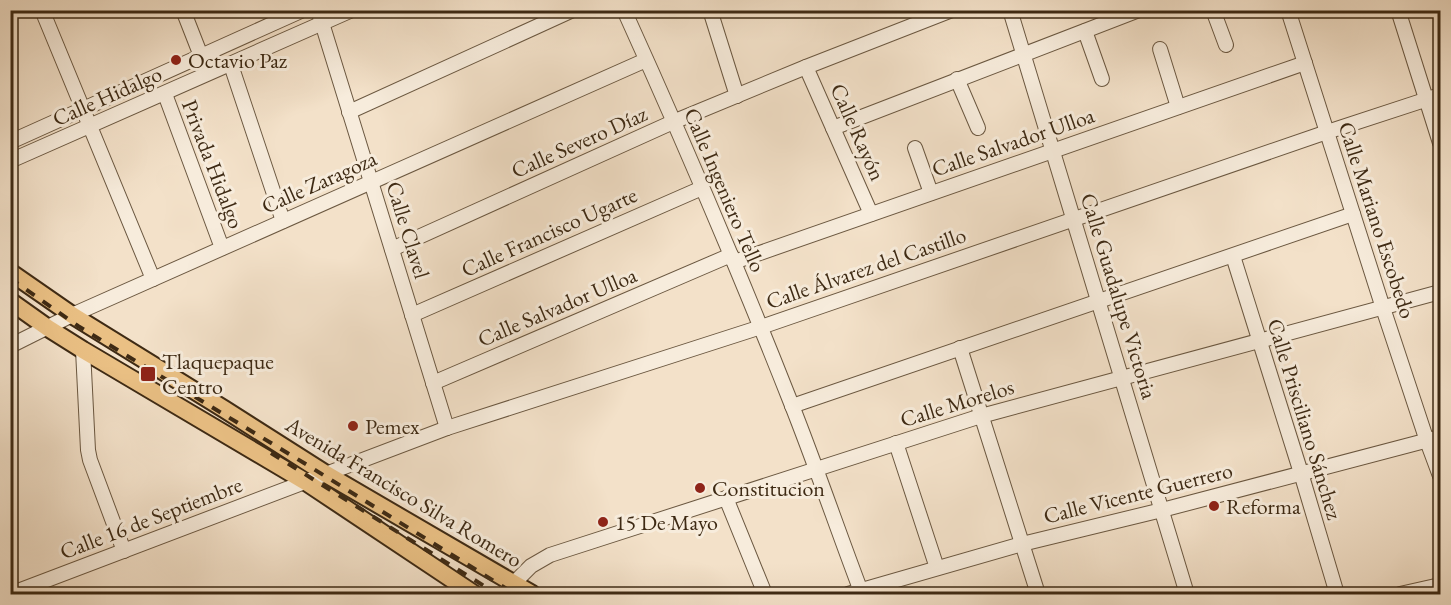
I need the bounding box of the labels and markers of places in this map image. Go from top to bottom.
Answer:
place label: Octavio Paz [188,46,288,75]
marker: Octavio Paz [169,53,183,67]
place label: Tlaquepaque Centro [162,347,274,401]
marker: Tlaquepaque Centro [139,365,157,383]
place label: Pemex [365,412,420,441]
marker: Pemex [346,419,360,433]
place label: Constitucion [712,474,825,503]
marker: Constitucion [693,481,707,495]
place label: Reforma [1226,492,1301,521]
marker: Reforma [1207,499,1221,513]
place label: 15 De Mayo [615,508,718,537]
marker: 15 De Mayo [596,515,610,529]

